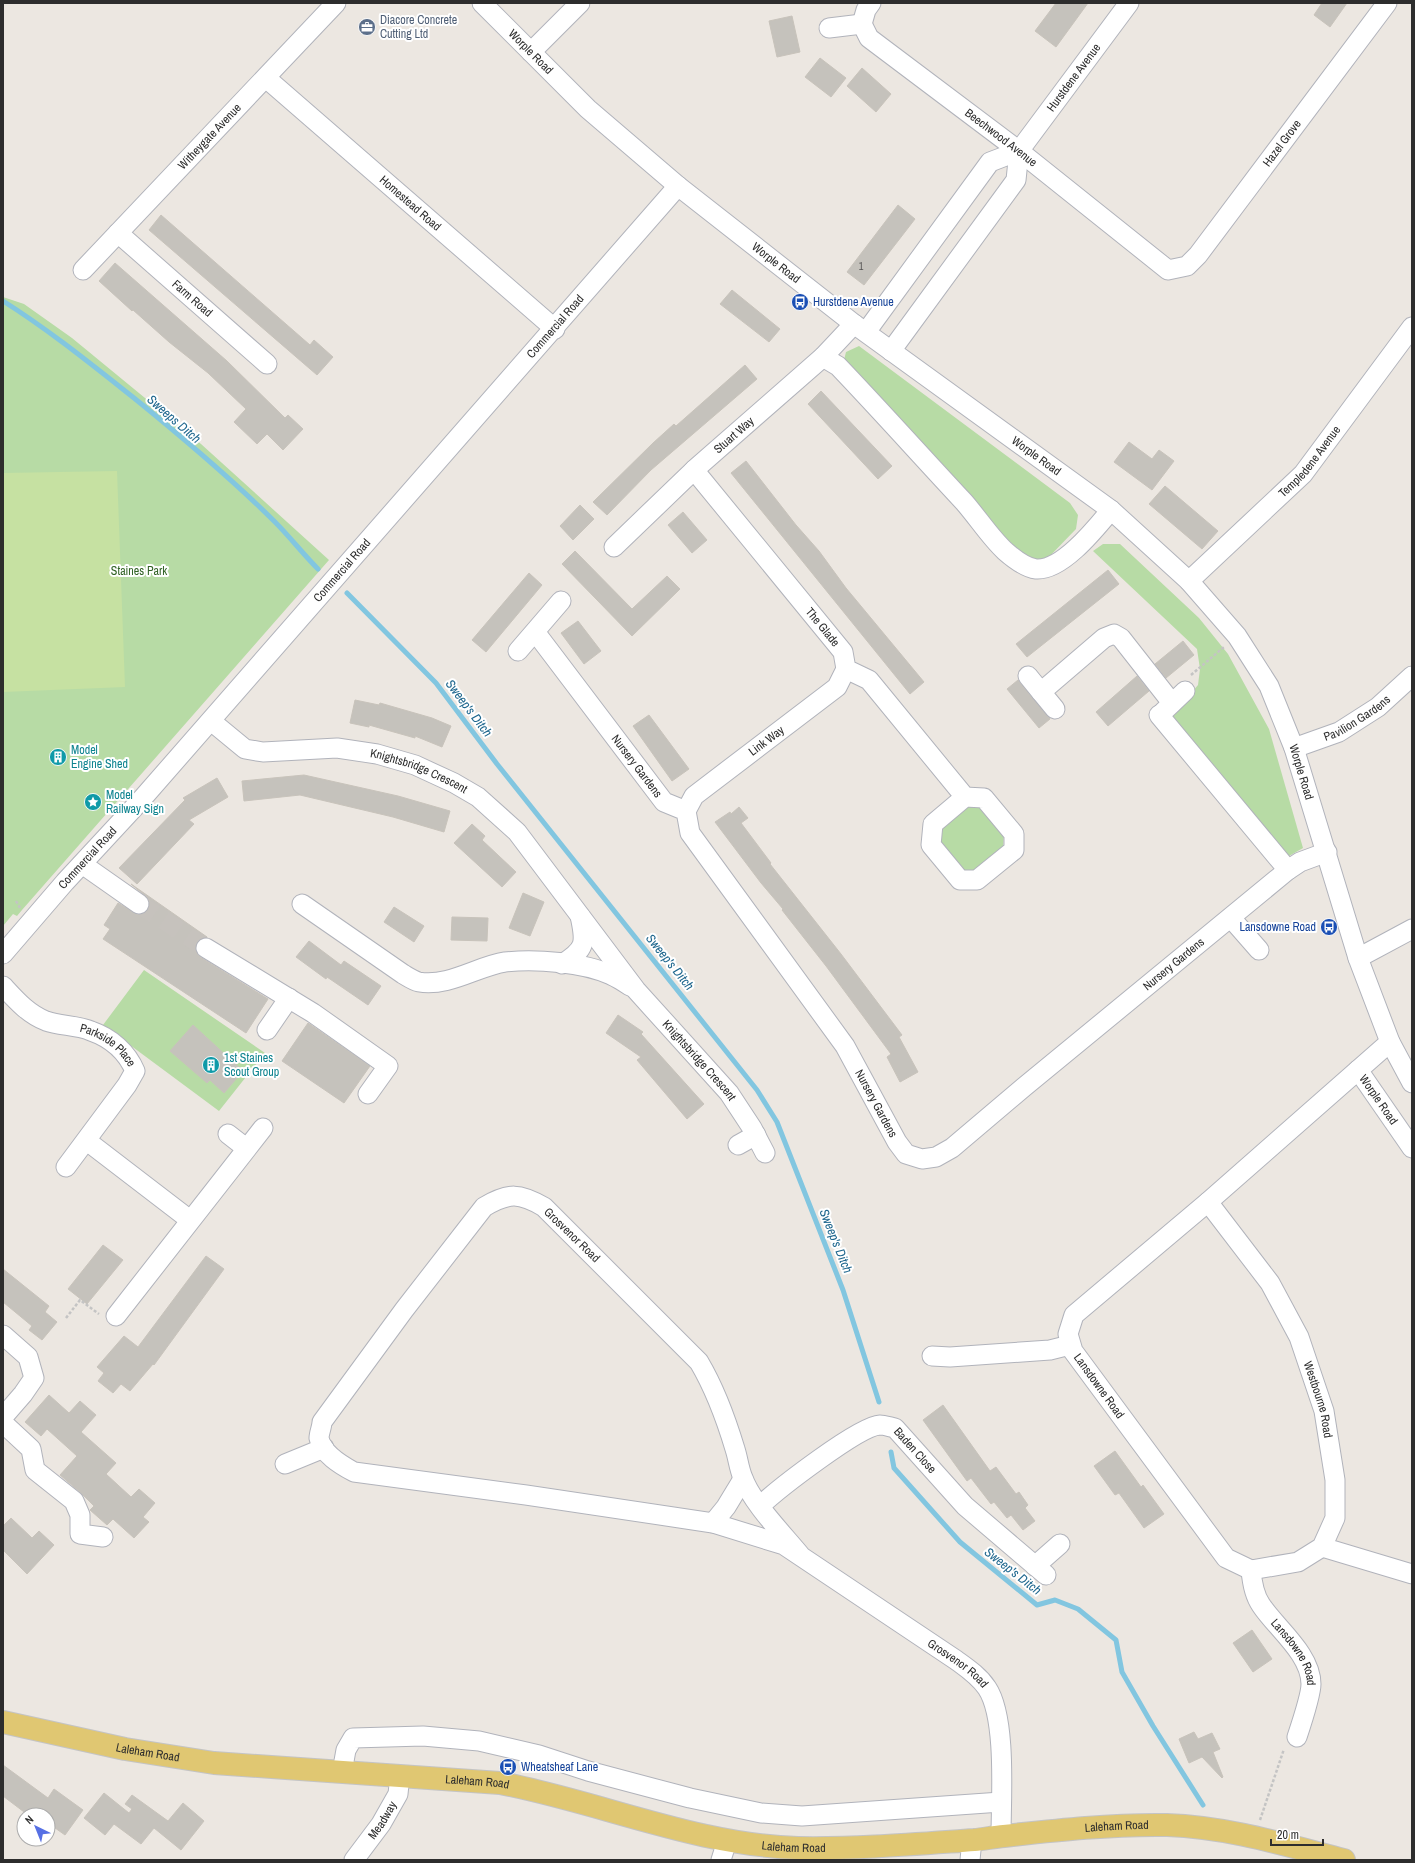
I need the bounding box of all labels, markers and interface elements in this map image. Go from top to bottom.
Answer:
place label: Diacore Concrete Cutting Ltd [380,12,457,42]
office icon: Diacore Concrete Cutting Ltd [357,17,377,37]
street label: Worple Road [505,26,557,78]
street label: Hurstdene Avenue [1043,40,1104,115]
street label: Witheygate Avenue [174,100,245,173]
street label: Beechwood Avenue [962,105,1040,170]
street label: Hazel Grove [1259,116,1305,170]
street label: Homestead Road [376,172,444,234]
street label: Worple Road [749,239,804,287]
house number: 1 [859,260,864,273]
street label: Farm Road [169,276,216,320]
street label: Commercial Road [523,291,587,362]
bus stop icon: Hurstdene Avenue [790,292,810,312]
place label: Hurstdene Avenue [813,294,894,310]
water label: Sweeps Ditch [144,391,204,447]
street label: Stuart Way [710,413,757,457]
street label: Templedene Avenue [1275,422,1344,501]
street label: Worple Road [1008,433,1064,479]
street label: Commercial Road [310,535,374,605]
park label: Staines Park [111,563,167,579]
street label: The Glade [802,604,843,650]
water label: Sweep's Ditch [442,676,496,740]
street label: Pavilion Gardens [1321,692,1394,745]
street label: Link Way [745,722,787,760]
street label: Nursery Gardens [608,731,666,801]
place label: Model Engine Shed [71,742,128,772]
street label: Worple Road [1285,742,1317,802]
street label: Knightsbridge Crescent [369,745,471,797]
building icon: Model Engine Shed [48,747,68,767]
place label: Model Railway Sign [106,787,164,817]
place icon: Model Railway Sign [83,792,103,812]
street label: Commercial Road [55,823,120,892]
bus stop icon: Lansdowne Road [1319,917,1339,937]
place label: Lansdowne Road [1239,919,1316,935]
water label: Sweep's Ditch [642,930,698,994]
street label: Nursery Gardens [1140,934,1208,994]
street label: Knightsbridge Crescent [659,1016,740,1104]
street label: Parkside Place [78,1020,139,1069]
place label: 1st Staines Scout Group [224,1050,279,1080]
building icon: 1st Staines Scout Group [201,1055,221,1075]
street label: Nursery Gardens [851,1067,901,1140]
street label: Worple Road [1356,1071,1401,1128]
street label: Grosvenor Road [540,1204,604,1266]
water label: Sweep's Ditch [815,1206,857,1276]
street label: Lansdowne Road [1070,1350,1128,1422]
street label: Westbourne Road [1300,1359,1336,1439]
street label: Baden Close [890,1424,940,1477]
water label: Sweep's Ditch [981,1543,1045,1599]
street label: Lansdowne Road [1267,1615,1319,1686]
street label: Grosvenor Road [924,1635,992,1691]
street label: Laleham Road [114,1739,181,1765]
bus stop icon: Wheatsheaf Lane [498,1757,518,1777]
place label: Wheatsheaf Lane [521,1759,598,1775]
street label: Laleham Road [445,1771,511,1793]
street label: Meadway [364,1798,400,1842]
north arrow [16,1807,56,1847]
text: N [22,1812,36,1827]
street label: Laleham Road [1084,1817,1149,1836]
scale bar [1271,1821,1323,1847]
text: 20 m [1277,1827,1299,1843]
street label: Laleham Road [761,1837,826,1856]

